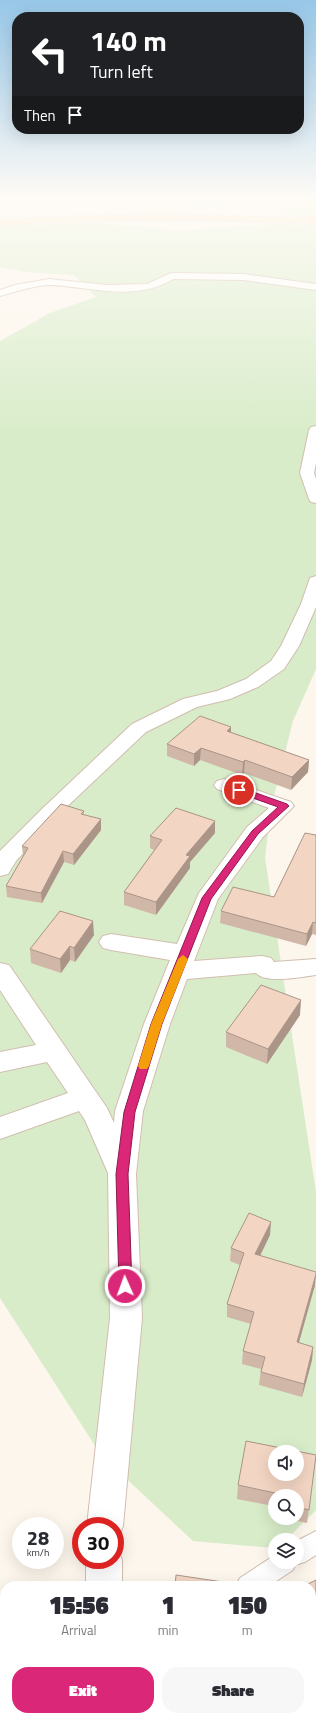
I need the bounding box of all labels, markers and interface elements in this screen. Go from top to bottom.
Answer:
text: 140 m [90,19,167,62]
icon: left [24,28,76,80]
text: Turn left [90,58,153,85]
text: Then [24,104,56,127]
icon: arrive [64,104,86,126]
pin [222,773,256,807]
icon: arrive [228,779,250,801]
position arrow [104,1265,146,1307]
map controls [268,1445,304,1569]
button: sound [268,1445,304,1481]
button: search [268,1489,304,1525]
speed limit sign: 30 [72,1517,124,1569]
text: 28 [27,1522,49,1553]
button: layers [268,1533,304,1569]
text: km/h [27,1545,49,1560]
text: 15:56 [49,1587,109,1623]
text: 1 [161,1587,175,1623]
text: 150 [227,1587,267,1623]
text: Arrival [61,1620,96,1640]
text: min [158,1620,178,1640]
text: m [242,1620,253,1640]
button: Exit [12,1667,154,1713]
button: Share [162,1667,304,1713]

